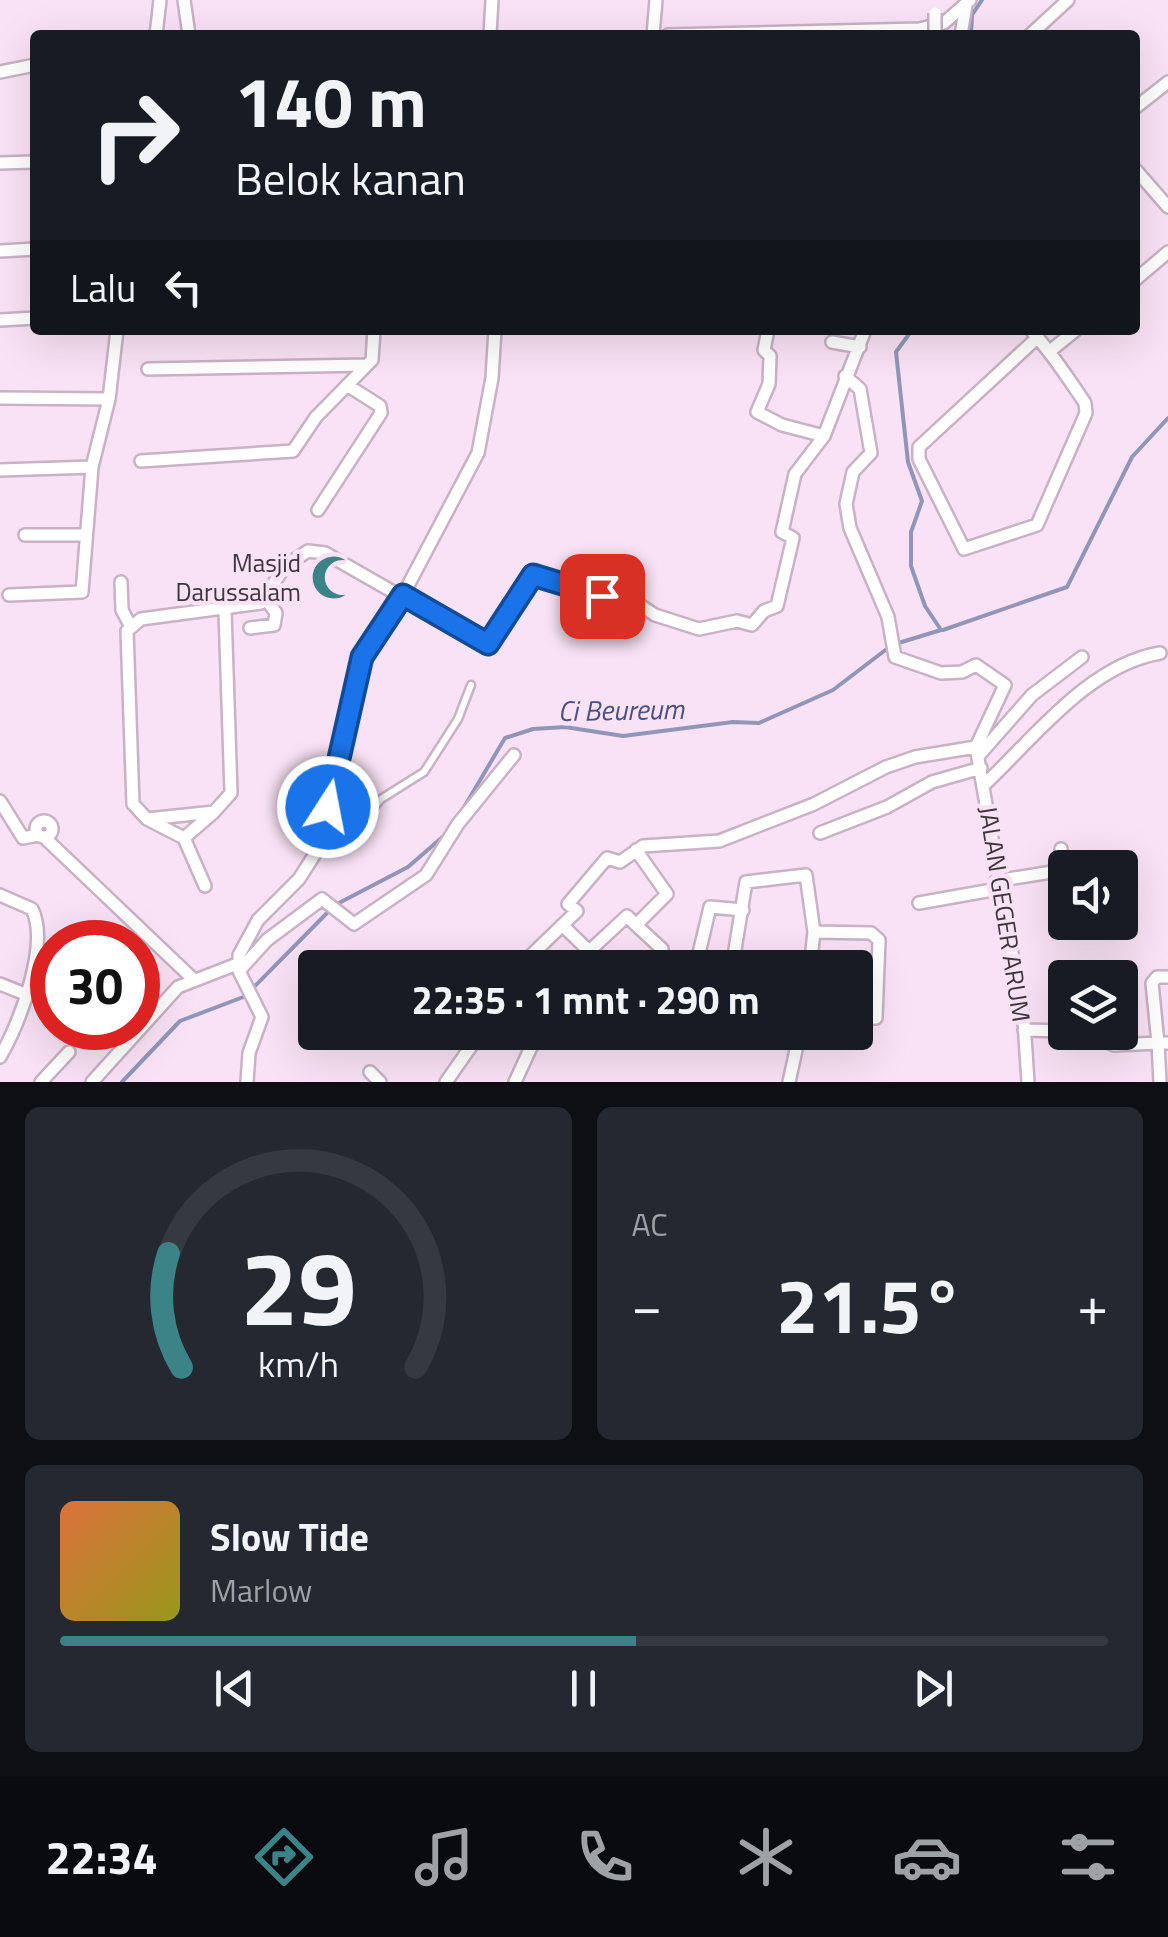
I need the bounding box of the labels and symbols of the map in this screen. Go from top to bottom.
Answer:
place label: Masjid Darussalam [175,544,301,611]
mosque icon: Masjid Darussalam [310,553,358,601]
pin [560,554,645,639]
water label: Ci Beureum [558,687,686,732]
position arrow [276,755,380,859]
street label: JALAN GEGER ARUM [969,803,1041,1025]
speed limit sign: 30 [30,920,160,1050]

